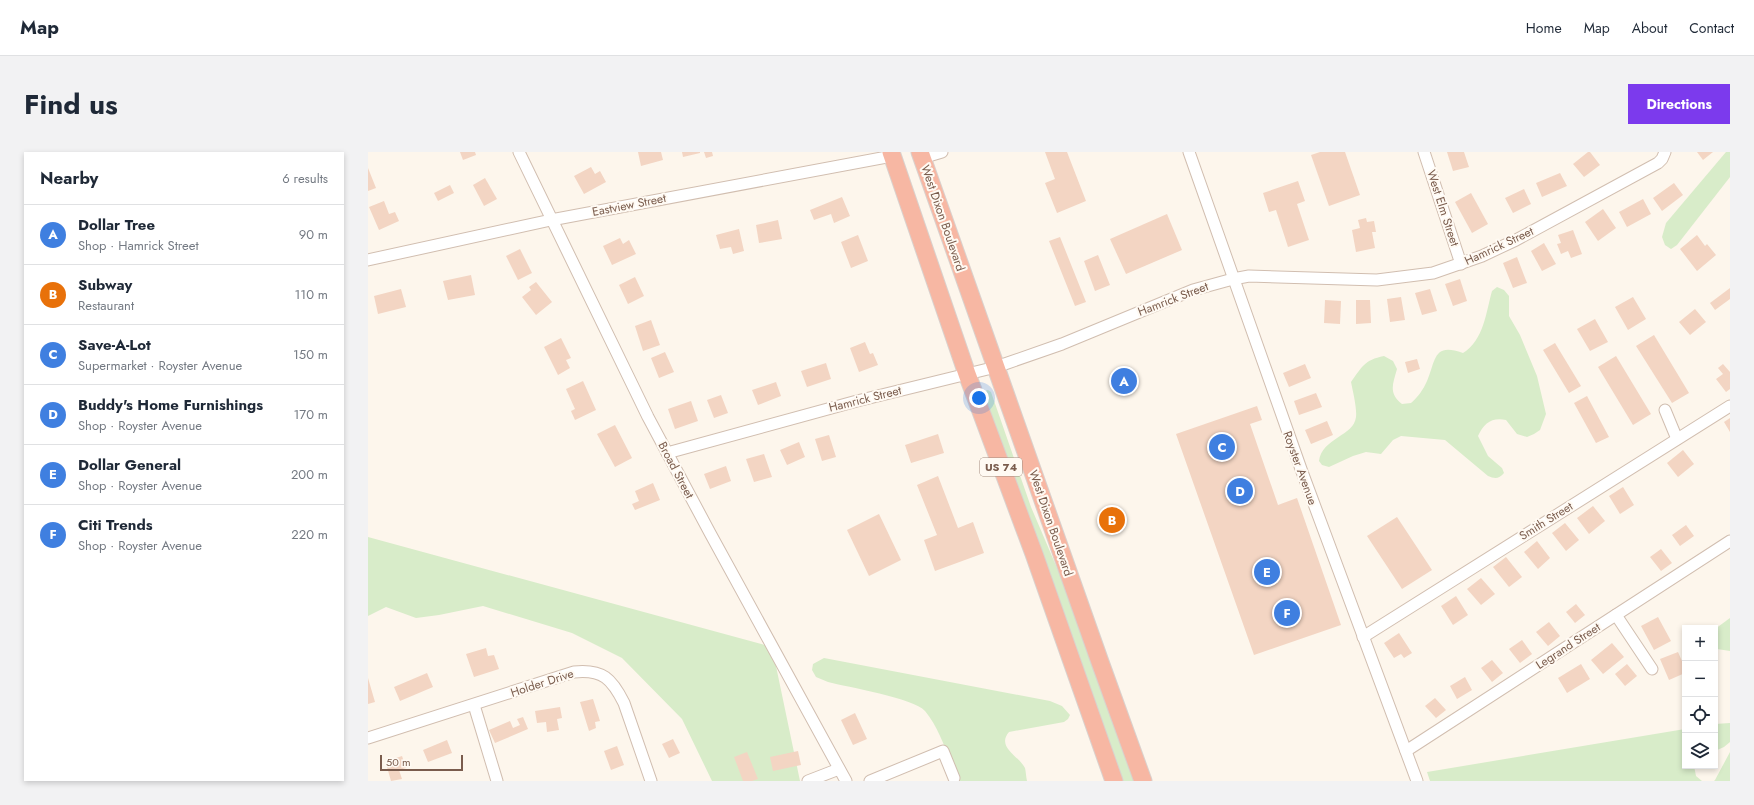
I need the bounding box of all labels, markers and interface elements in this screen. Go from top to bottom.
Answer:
text: Map [20,14,59,41]
text: Home [1526,18,1562,38]
text: Map [1584,18,1610,38]
text: About [1632,18,1667,38]
text: Contact [1689,18,1734,38]
text: Find us [24,84,118,125]
button: Directions [1628,84,1730,124]
street label: West Dixon Boulevard [916,162,970,274]
text: Nearby [40,166,98,190]
street label: West Elm Street [1422,167,1464,249]
text: 6 results [282,169,328,188]
street label: Eastview Street [591,189,668,221]
text: Dollar Tree [78,214,155,236]
street label: Hamrick Street [1462,222,1537,270]
text: A [48,225,58,244]
text: 90 m [299,225,328,244]
text: Shop · Hamrick Street [78,236,199,255]
text: Subway [78,274,132,296]
street label: Hamrick Street [1135,277,1211,321]
text: B [49,285,57,304]
text: 110 m [294,285,328,304]
text: Restaurant [78,296,134,315]
text: Save-A-Lot [78,334,151,356]
text: C [48,345,58,364]
text: 150 m [293,345,328,364]
text: Supermarket · Royster Avenue [78,356,242,375]
pin: A [1111,366,1137,396]
street label: Hamrick Street [827,381,903,417]
your location [969,388,989,408]
text: Buddy's Home Furnishings [78,394,263,416]
text: D [48,405,58,424]
text: 170 m [293,405,328,424]
text: Shop · Royster Avenue [78,416,202,435]
street label: Royster Avenue [1278,429,1322,507]
pin: C [1209,432,1235,462]
street label: Broad Street [653,438,699,502]
text: Dollar General [78,454,181,476]
road number: US 74 [980,458,1022,476]
text: E [49,465,57,484]
text: 200 m [291,465,328,484]
street label: West Dixon Boulevard [1024,467,1078,579]
text: Shop · Royster Avenue [78,476,202,495]
pin: D [1227,476,1253,506]
street label: Smith Street [1516,497,1577,545]
pin: B [1099,505,1125,535]
text: Citi Trends [78,514,153,536]
text: F [49,525,57,544]
text: 220 m [291,525,328,544]
text: Shop · Royster Avenue [78,536,202,555]
pin: E [1254,557,1280,587]
pin: F [1274,598,1300,628]
street label: Legrand Street [1532,618,1604,674]
map controls [1682,625,1718,769]
button: + [1682,625,1718,661]
button: − [1682,661,1718,697]
street label: Holder Drive [508,664,576,702]
button: locate [1682,697,1718,733]
button: layers [1682,733,1718,769]
scale bar [380,753,463,772]
text: 50 m [386,754,411,770]

